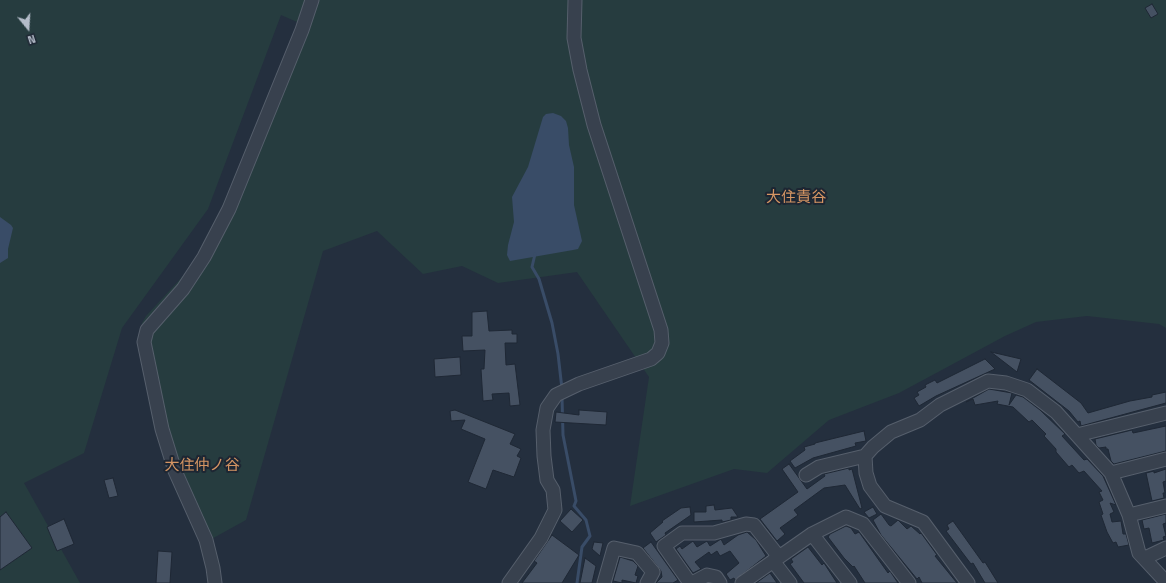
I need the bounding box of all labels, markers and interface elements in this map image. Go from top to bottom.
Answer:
north arrow [8,8,48,48]
text: N [26,31,38,48]
district label: 大住責谷 [766,189,826,207]
district label: 大住仲ノ谷 [165,457,239,475]

